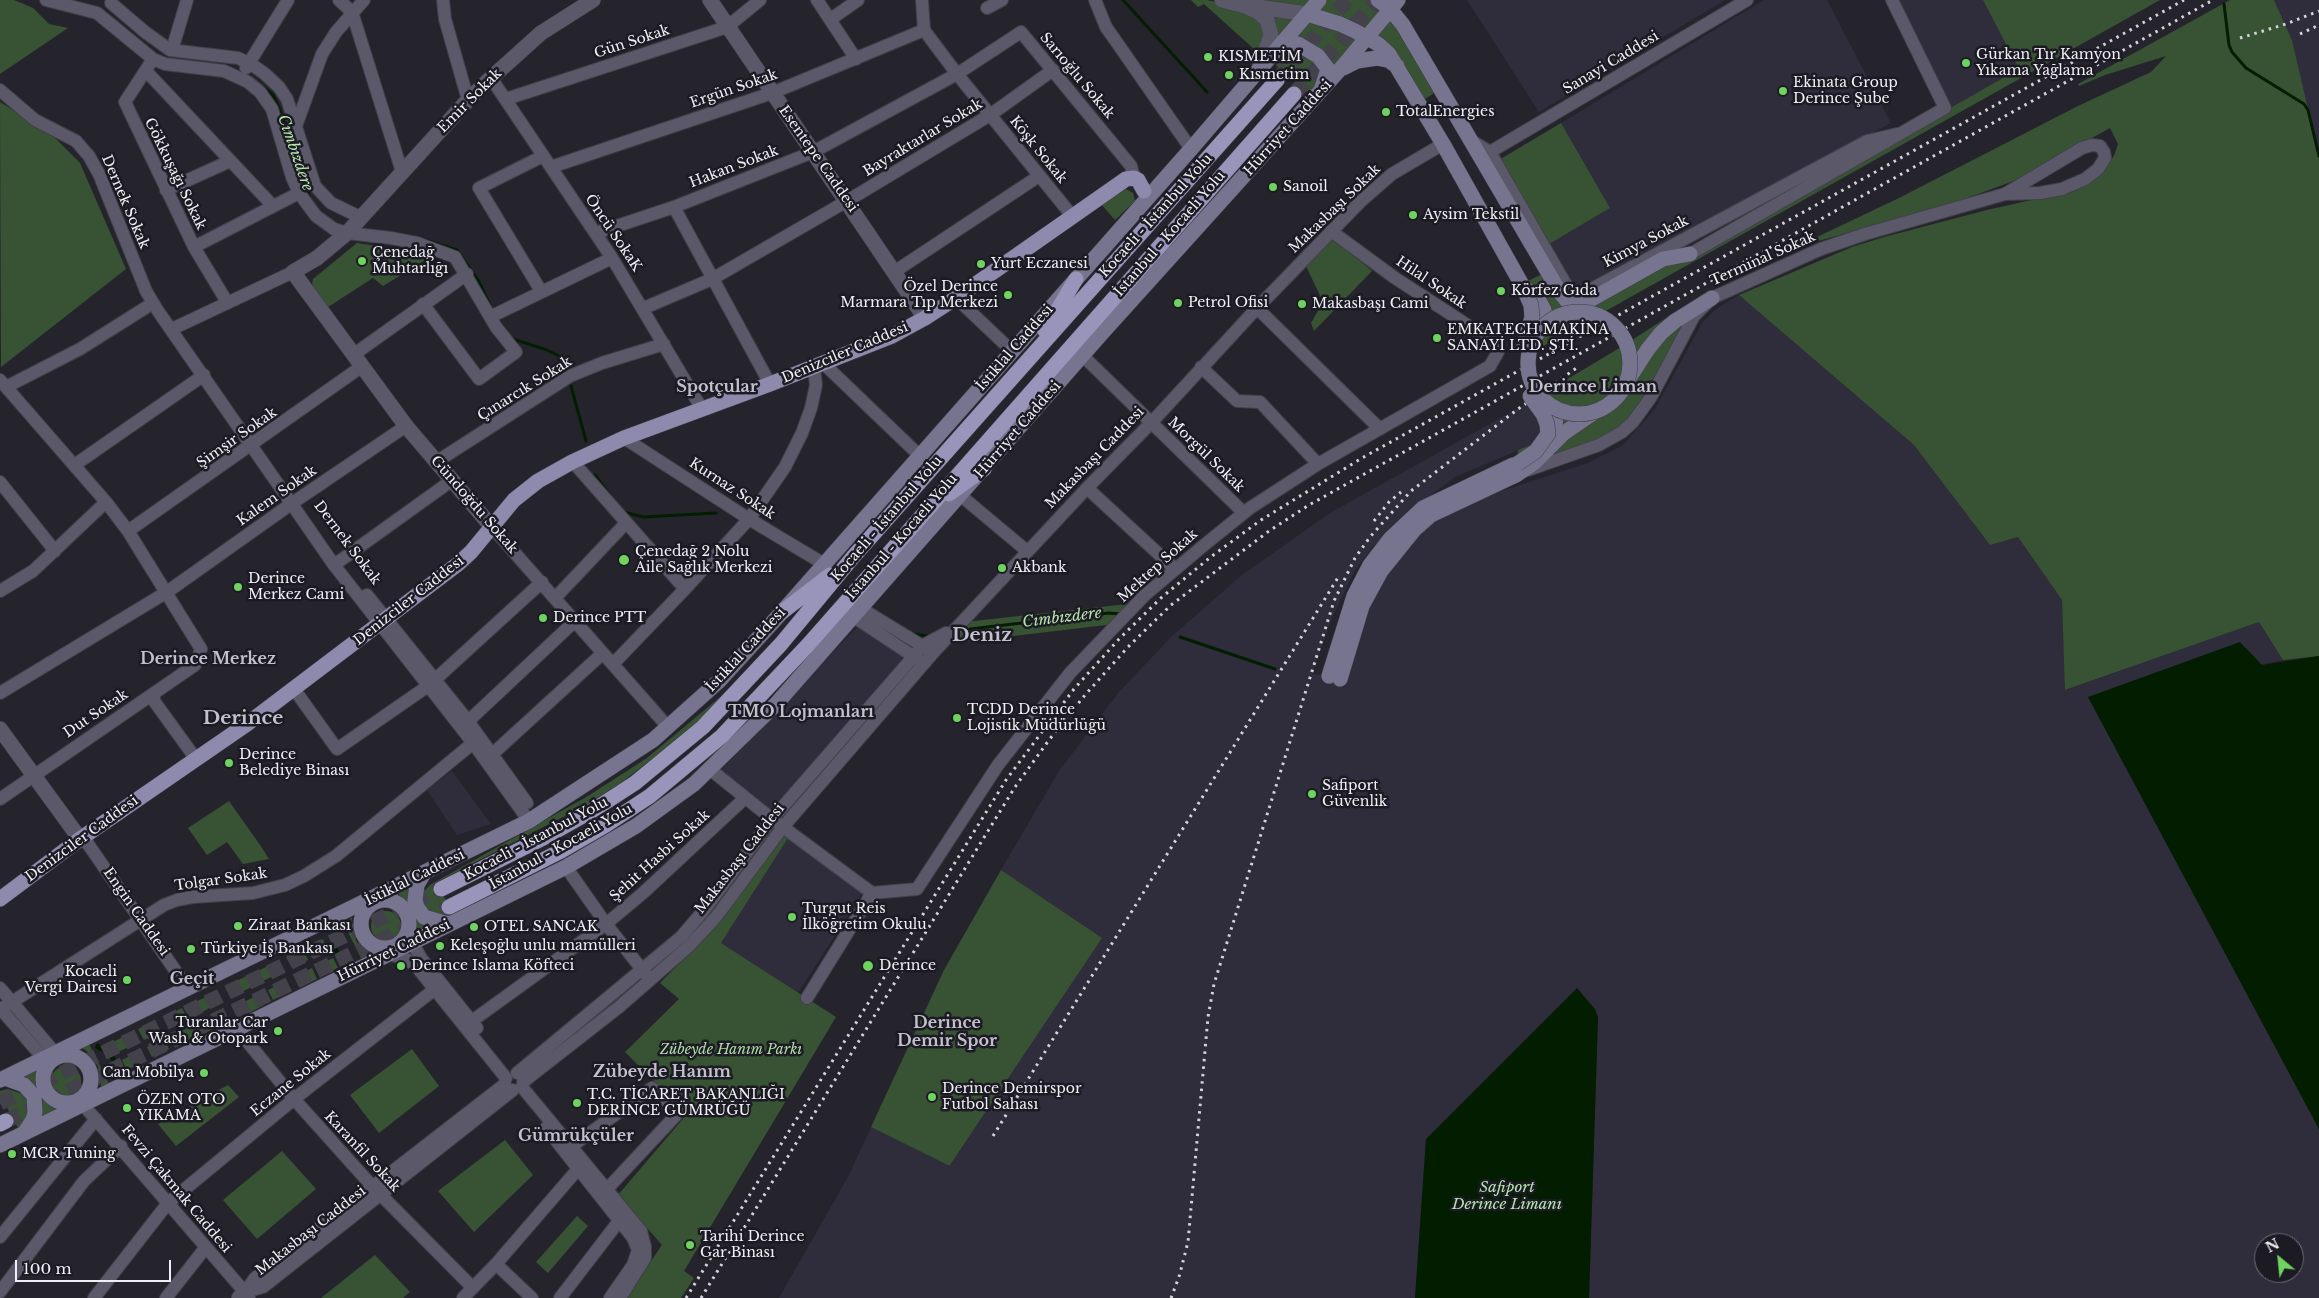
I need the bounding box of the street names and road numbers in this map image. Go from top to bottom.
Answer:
street label: Gün Sokak [592,22,672,62]
street label: Sanayi Caddesi [1560,28,1662,98]
street label: Sarıoğlu Sokak [1036,30,1118,122]
street label: Emir Sokak [434,65,506,137]
street label: Ergün Sokak [688,66,780,112]
street label: Hürriyet Caddesi [1241,77,1335,179]
street label: Bayraktarlar Sokak [860,96,986,180]
street label: Esentepe Caddesi [775,103,861,215]
street label: Köşk Sokak [1006,113,1070,187]
street label: Gökkuşağı Sokak [141,115,209,233]
street label: Hakan Sokak [687,142,781,192]
street label: Kocaeli - İstanbul Yolu [1096,151,1216,281]
street label: Dernek Sokak [98,152,152,252]
street label: Makasbaşı Sokak [1286,161,1384,257]
street label: İstanbul - Kocaeli Yolu [1111,168,1229,300]
street label: Öncü SokaK [581,191,645,275]
street label: Kimya Sokak [1600,212,1692,272]
street label: Terminal Sokak [1708,228,1818,290]
street label: Hilal Sokak [1392,253,1470,313]
street label: İstiklal Caddesi [973,301,1057,395]
street label: Denizciler Caddesi [779,319,911,387]
street label: Çınarcık Sokak [475,353,575,425]
street label: Hürriyet Caddesi [971,378,1065,482]
street label: Şimşir Sokak [194,404,280,472]
street label: Makasbaşı Caddesi [1042,404,1148,512]
street label: Morgül Sokak [1164,414,1248,496]
street label: Gündoğdu Sokak [427,453,521,557]
street label: Kocaeli - İstanbul Yolu [828,453,946,585]
street label: Kurnaz Sokak [686,455,778,523]
street label: Kalem Sokak [234,462,320,530]
street label: İstanbul - Kocaeli Yolu [843,471,961,603]
street label: Dernek Sokak [310,498,384,588]
street label: Mektep Sokak [1115,526,1201,606]
street label: Denizciler Caddesi [351,553,467,649]
street label: İstiklal Caddesi [703,605,789,695]
street label: Dut Sokak [61,686,131,742]
street label: Denizciler Caddesi [22,792,142,886]
street label: Kocaeli - İstanbul Yolu [461,794,611,884]
street label: İstanbul - Kocaeli Yolu [487,801,635,893]
street label: Makasbaşı Caddesi [692,801,788,917]
street label: Şehit Hasbi Sokak [606,807,714,905]
street label: İstiklal Caddesi [362,847,468,909]
street label: Engin Caddesi [99,865,173,959]
street label: Tolgar Sokak [174,865,268,895]
street label: Hürriyet Caddesi [335,916,453,986]
street label: Eczane Sokak [248,1046,334,1120]
street label: Karanfil Sokak [321,1108,403,1196]
street label: Fevzi Çakmak Caddesi [118,1122,234,1256]
street label: Makasbaşı Caddesi [253,1183,369,1279]

